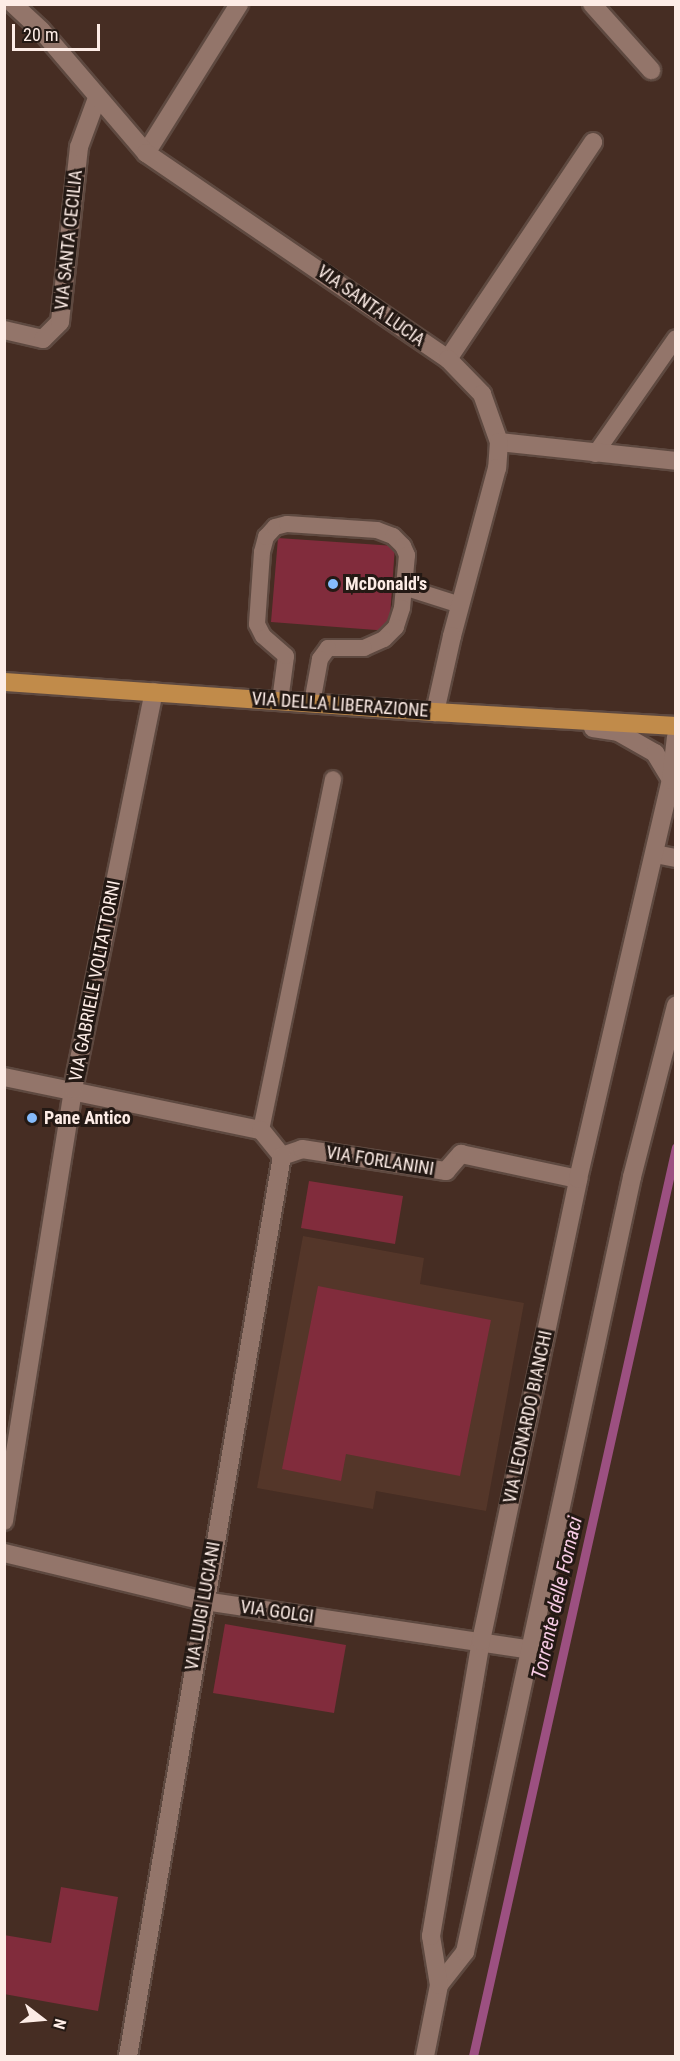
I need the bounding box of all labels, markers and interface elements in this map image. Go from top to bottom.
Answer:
scale bar [15,12,104,50]
text: 20 m [23,24,58,45]
street label: VIA SANTA CECILIA [51,169,87,311]
street label: VIA SANTA LUCIA [313,261,429,351]
place label: McDonald's [345,573,427,595]
marker: McDonald's [326,577,340,591]
street label: VIA DELLA LIBERAZIONE [251,688,429,722]
street label: VIA GABRIELE VOLTATTORNI [65,879,125,1083]
place label: Pane Antico [44,1107,131,1129]
marker: Pane Antico [25,1111,39,1125]
street label: VIA FORLANINI [325,1142,435,1180]
street label: VIA LEONARDO BIANCHI [499,1329,557,1505]
water label: Torrente delle Fornaci [527,1514,587,1682]
street label: VIA LUIGI LUCIANI [181,1540,225,1672]
street label: VIA GOLGI [239,1596,315,1628]
north arrow [12,1989,72,2049]
text: N [49,2017,70,2031]

